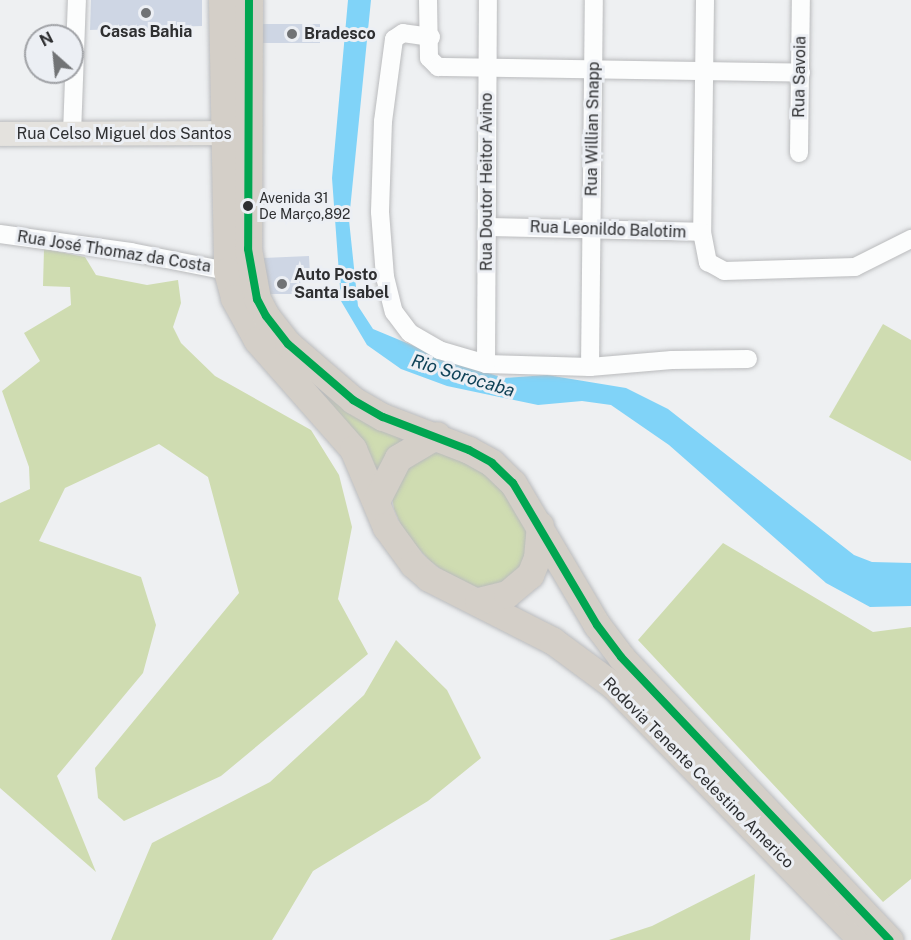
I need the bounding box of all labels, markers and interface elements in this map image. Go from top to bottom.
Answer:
marker: Casas Bahia [139,6,153,20]
place label: Casas Bahia [100,22,192,42]
north arrow [24,24,84,84]
place label: Bradesco [304,24,376,44]
marker: Bradesco [285,27,299,41]
text: N [37,28,56,51]
street label: Rua Savoia [790,36,810,118]
street label: Rua Willian Snapp [582,61,604,197]
street label: Rua Doutor Heitor Avino [477,93,497,271]
street label: Rua Celso Miguel dos Santos [16,124,232,144]
place label: Avenida 31 De Março,892 [259,190,350,222]
marker: Avenida 31 De Março,892 [242,200,254,212]
street label: Rua Leonildo Balotim [529,218,687,242]
street label: Rua José Thomaz da Costa [16,227,212,277]
place label: Auto Posto Santa Isabel [294,265,389,303]
marker: Auto Posto Santa Isabel [275,277,289,291]
water label: Rio Sorocaba [409,350,517,402]
street label: Rodovia Tenente Celestino Americo [598,673,798,873]

